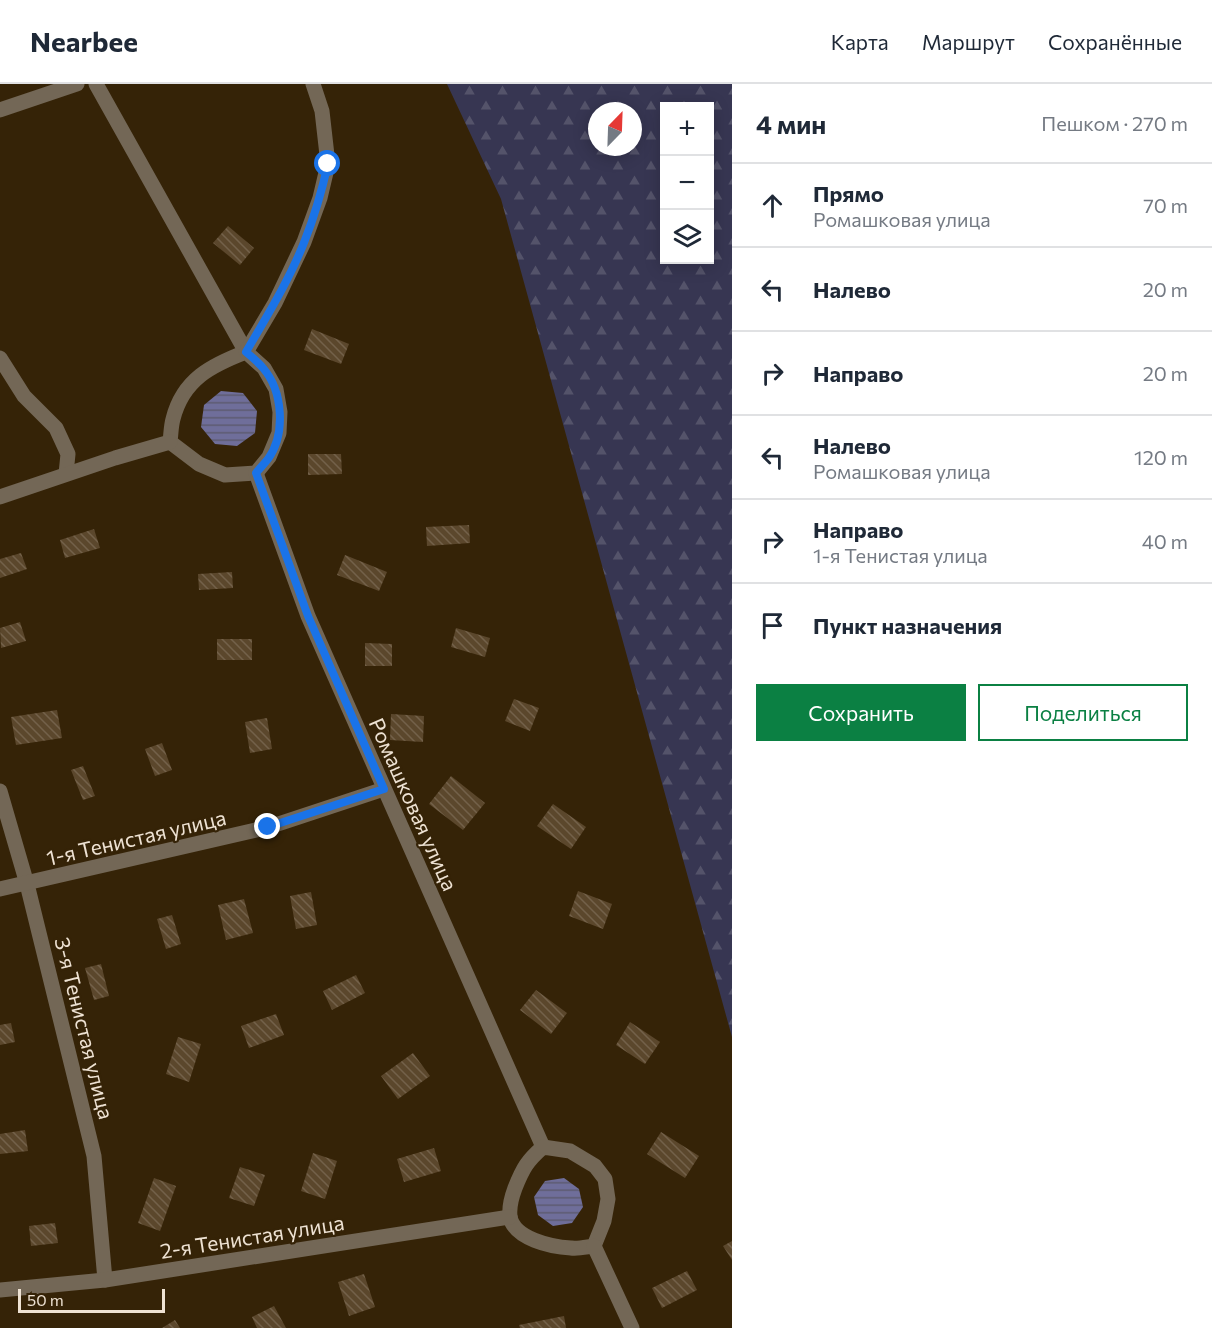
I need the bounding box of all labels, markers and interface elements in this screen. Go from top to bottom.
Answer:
text: Nearbee [30,24,138,58]
text: Карта [831,29,889,54]
text: Маршрут [922,29,1015,54]
text: Сохранённые [1048,29,1182,54]
north arrow [588,102,642,156]
map controls [660,102,714,264]
button: + [660,102,714,156]
text: 4 мин [756,108,826,139]
text: Пешком · 270 m [1041,111,1188,135]
route start [314,150,340,176]
button: − [660,156,714,210]
text: Прямо [813,180,884,207]
icon: ahead [756,189,789,222]
text: 70 m [1143,193,1188,217]
text: Ромашковая улица [813,207,991,231]
button: layers [660,210,714,264]
icon: left [756,273,789,306]
text: Налево [813,276,891,303]
text: 20 m [1143,277,1188,301]
icon: right [756,357,789,390]
text: Направо [813,360,903,387]
text: 20 m [1143,361,1188,385]
text: Налево [813,432,891,459]
icon: left [756,441,789,474]
text: 120 m [1134,445,1188,469]
text: Ромашковая улица [813,459,991,483]
text: Направо [813,516,903,543]
icon: right [756,525,789,558]
text: 40 m [1142,529,1188,553]
text: 1-я Тенистая улица [813,543,988,567]
icon: arrive [756,609,789,642]
text: Пункт назначения [813,612,1002,639]
button: Сохранить [756,684,966,741]
button: Поделиться [978,684,1188,741]
street label: Ромашковая улица [365,714,463,894]
street label: 1-я Тенистая улица [44,804,228,870]
route end [254,813,280,839]
street label: 3-я Тенистая улица [50,935,120,1121]
street label: 2-я Тенистая улица [158,1209,346,1263]
scale bar [18,1286,165,1314]
text: 50 m [27,1290,64,1309]

